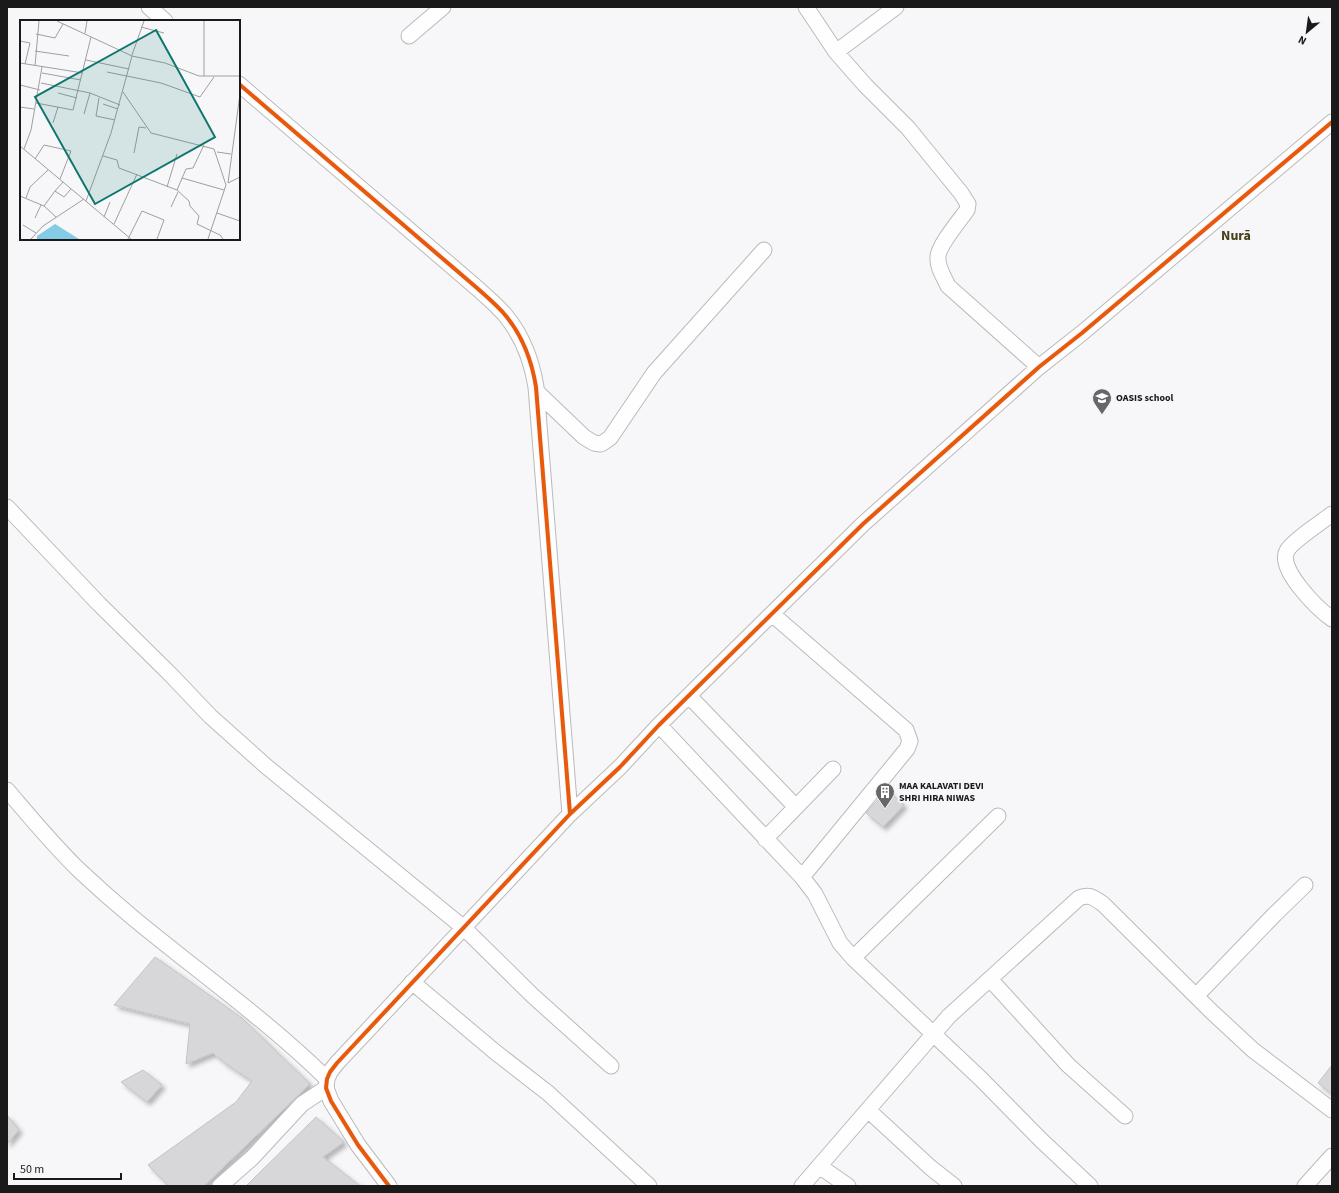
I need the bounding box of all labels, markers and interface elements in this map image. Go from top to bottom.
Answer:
north arrow [1287,12,1327,52]
inset map [20,20,240,240]
text: N [1296,32,1309,49]
district label: Nurā [1221,226,1251,246]
school or university icon: OASIS school [1091,387,1113,415]
place label: OASIS school [1116,391,1174,405]
place label: MAA KALAVATI DEVI SHRI HIRA NIWAS [899,779,984,805]
building icon: MAA KALAVATI DEVI SHRI HIRA NIWAS [874,781,896,809]
scale bar [14,1155,121,1181]
text: 50 m [20,1161,44,1178]

